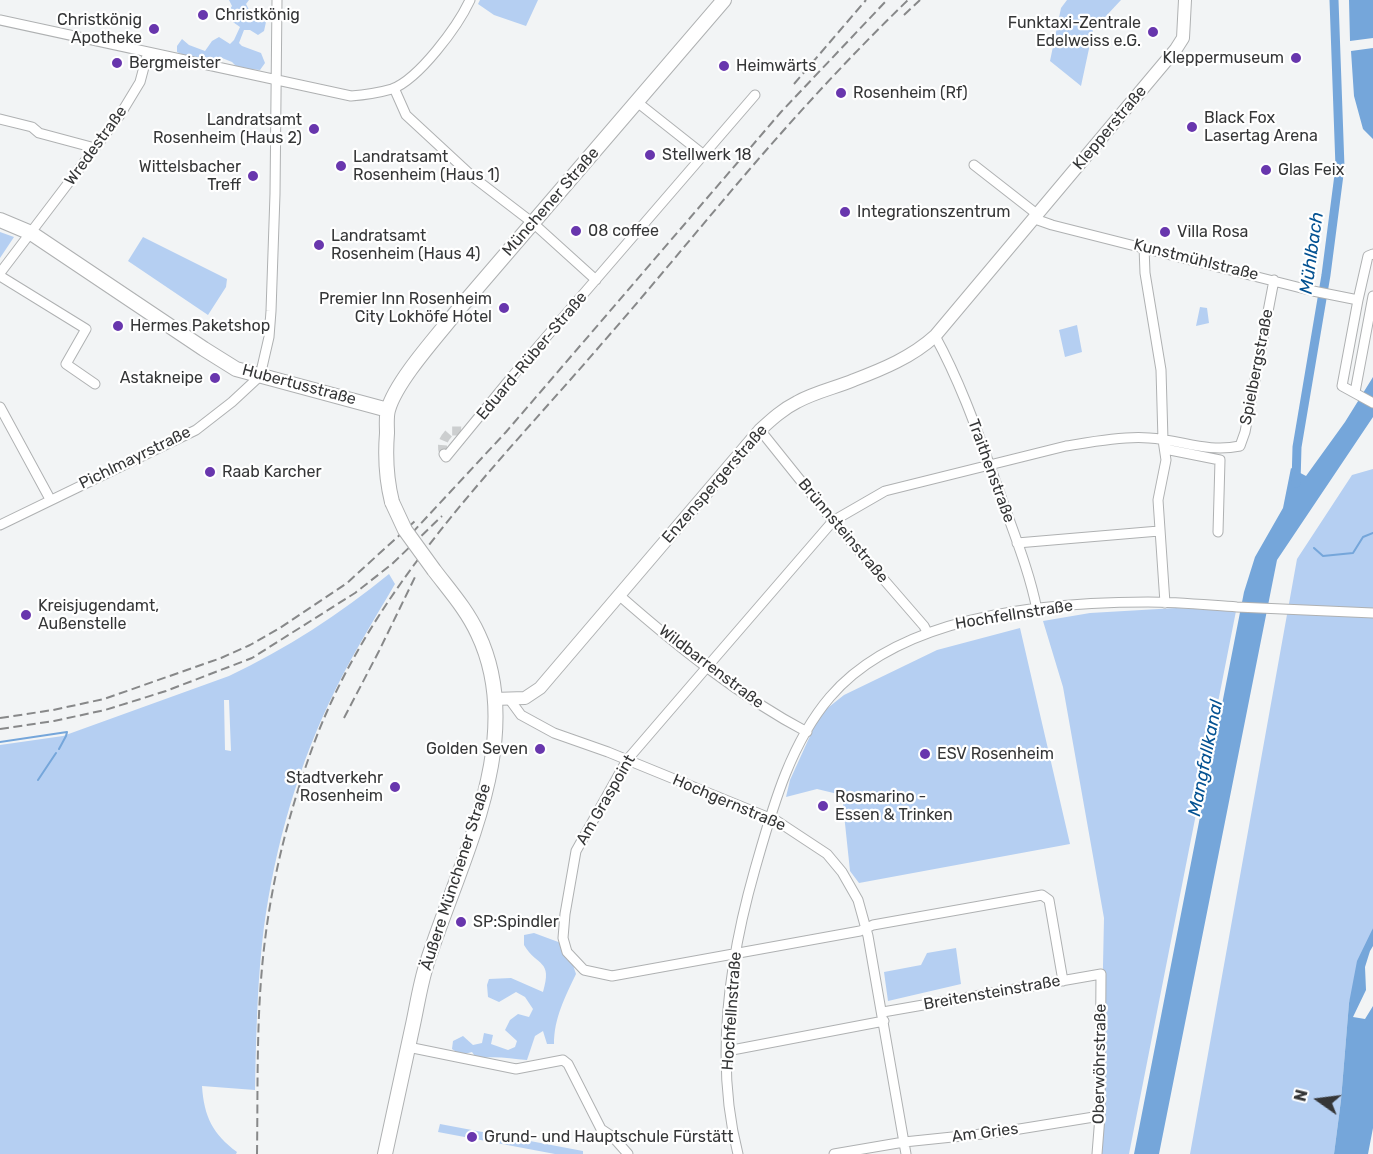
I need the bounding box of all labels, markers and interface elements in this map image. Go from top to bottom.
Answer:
place label: Christkönig [215,5,300,25]
marker: Christkönig [196,8,210,22]
place label: Christkönig Apotheke [57,10,142,48]
place label: Funktaxi-Zentrale Edelweiss e.G. [1008,13,1141,51]
marker: Christkönig Apotheke [147,22,161,36]
marker: Funktaxi-Zentrale Edelweiss e.G. [1146,25,1160,39]
place label: Kleppermuseum [1163,48,1284,68]
marker: Kleppermuseum [1289,51,1303,65]
place label: Bergmeister [129,53,221,73]
marker: Bergmeister [110,56,124,70]
place label: Heimwärts [736,56,816,76]
marker: Heimwärts [717,59,731,73]
street label: Klepperstraße [1069,82,1151,174]
place label: Rosenheim (Rf) [853,83,968,103]
marker: Rosenheim (Rf) [834,86,848,100]
street label: Wredestraße [61,103,131,189]
place label: Black Fox Lasertag Arena [1204,108,1318,146]
place label: Landratsamt Rosenheim (Haus 2) [153,110,302,148]
marker: Black Fox Lasertag Arena [1185,120,1199,134]
marker: Landratsamt Rosenheim (Haus 2) [307,122,321,136]
street label: Münchener Straße [499,144,603,260]
place label: Stellwerk 18 [662,145,752,165]
place label: Landratsamt Rosenheim (Haus 1) [353,147,500,185]
marker: Stellwerk 18 [643,148,657,162]
place label: Wittelsbacher Treff [139,157,241,195]
marker: Landratsamt Rosenheim (Haus 1) [334,159,348,173]
place label: Glas Feix [1278,160,1344,180]
marker: Glas Feix [1259,163,1273,177]
marker: Wittelsbacher Treff [246,169,260,183]
place label: Integrationszentrum [857,202,1010,222]
marker: Integrationszentrum [838,205,852,219]
water label: Mühlbach [1296,211,1328,295]
place label: 08 coffee [588,221,659,241]
place label: Villa Rosa [1177,222,1248,242]
marker: 08 coffee [569,224,583,238]
marker: Villa Rosa [1158,225,1172,239]
place label: Landratsamt Rosenheim (Haus 4) [331,226,480,264]
street label: Kunstmühlstraße [1132,235,1260,285]
marker: Landratsamt Rosenheim (Haus 4) [312,238,326,252]
street label: Eduard-Rüber-Straße [473,288,591,424]
place label: Premier Inn Rosenheim City Lokhöfe Hotel [319,289,492,327]
marker: Premier Inn Rosenheim City Lokhöfe Hotel [497,301,511,315]
street label: Spielbergstraße [1236,307,1278,427]
place label: Hermes Paketshop [130,316,270,336]
marker: Hermes Paketshop [111,319,125,333]
street label: Hubertusstraße [240,361,358,409]
place label: Astakneipe [120,368,203,388]
marker: Astakneipe [208,371,222,385]
street label: Traithenstraße [963,417,1019,525]
street label: Enzenspergerstraße [658,421,772,547]
street label: Pichlmayrstraße [76,423,194,493]
place label: Raab Karcher [222,462,321,482]
marker: Raab Karcher [203,465,217,479]
street label: Brünnsteinstraße [794,475,892,587]
place label: Kreisjugendamt, Außenstelle [38,596,159,634]
street label: Hochfellnstraße [954,596,1074,634]
marker: Kreisjugendamt, Außenstelle [19,608,33,622]
street label: Wildbarrenstraße [655,621,767,713]
water label: Mangfallkanal [1184,698,1228,818]
place label: Golden Seven [426,739,528,759]
marker: Golden Seven [533,742,547,756]
place label: ESV Rosenheim [937,744,1054,764]
marker: ESV Rosenheim [918,747,932,761]
street label: Am Graspoint [572,751,640,849]
place label: Stadtverkehr Rosenheim [286,768,383,806]
street label: Hochgernstraße [670,771,788,835]
marker: Stadtverkehr Rosenheim [388,780,402,794]
street label: Äußere Münchener Straße [417,781,495,973]
place label: Rosmarino - Essen & Trinken [835,787,953,825]
marker: Rosmarino - Essen & Trinken [816,799,830,813]
place label: SP:Spindler [473,912,559,932]
marker: SP:Spindler [454,915,468,929]
street label: Hochfellnstraße [718,951,746,1071]
street label: Breitensteinstraße [922,971,1062,1015]
street label: Oberwöhrstraße [1089,1004,1111,1124]
north arrow [1289,1070,1349,1130]
text: N [1290,1088,1312,1103]
street label: Am Gries [951,1119,1019,1147]
place label: Grund- und Hauptschule Fürstätt [484,1127,734,1147]
marker: Grund- und Hauptschule Fürstätt [465,1130,479,1144]

